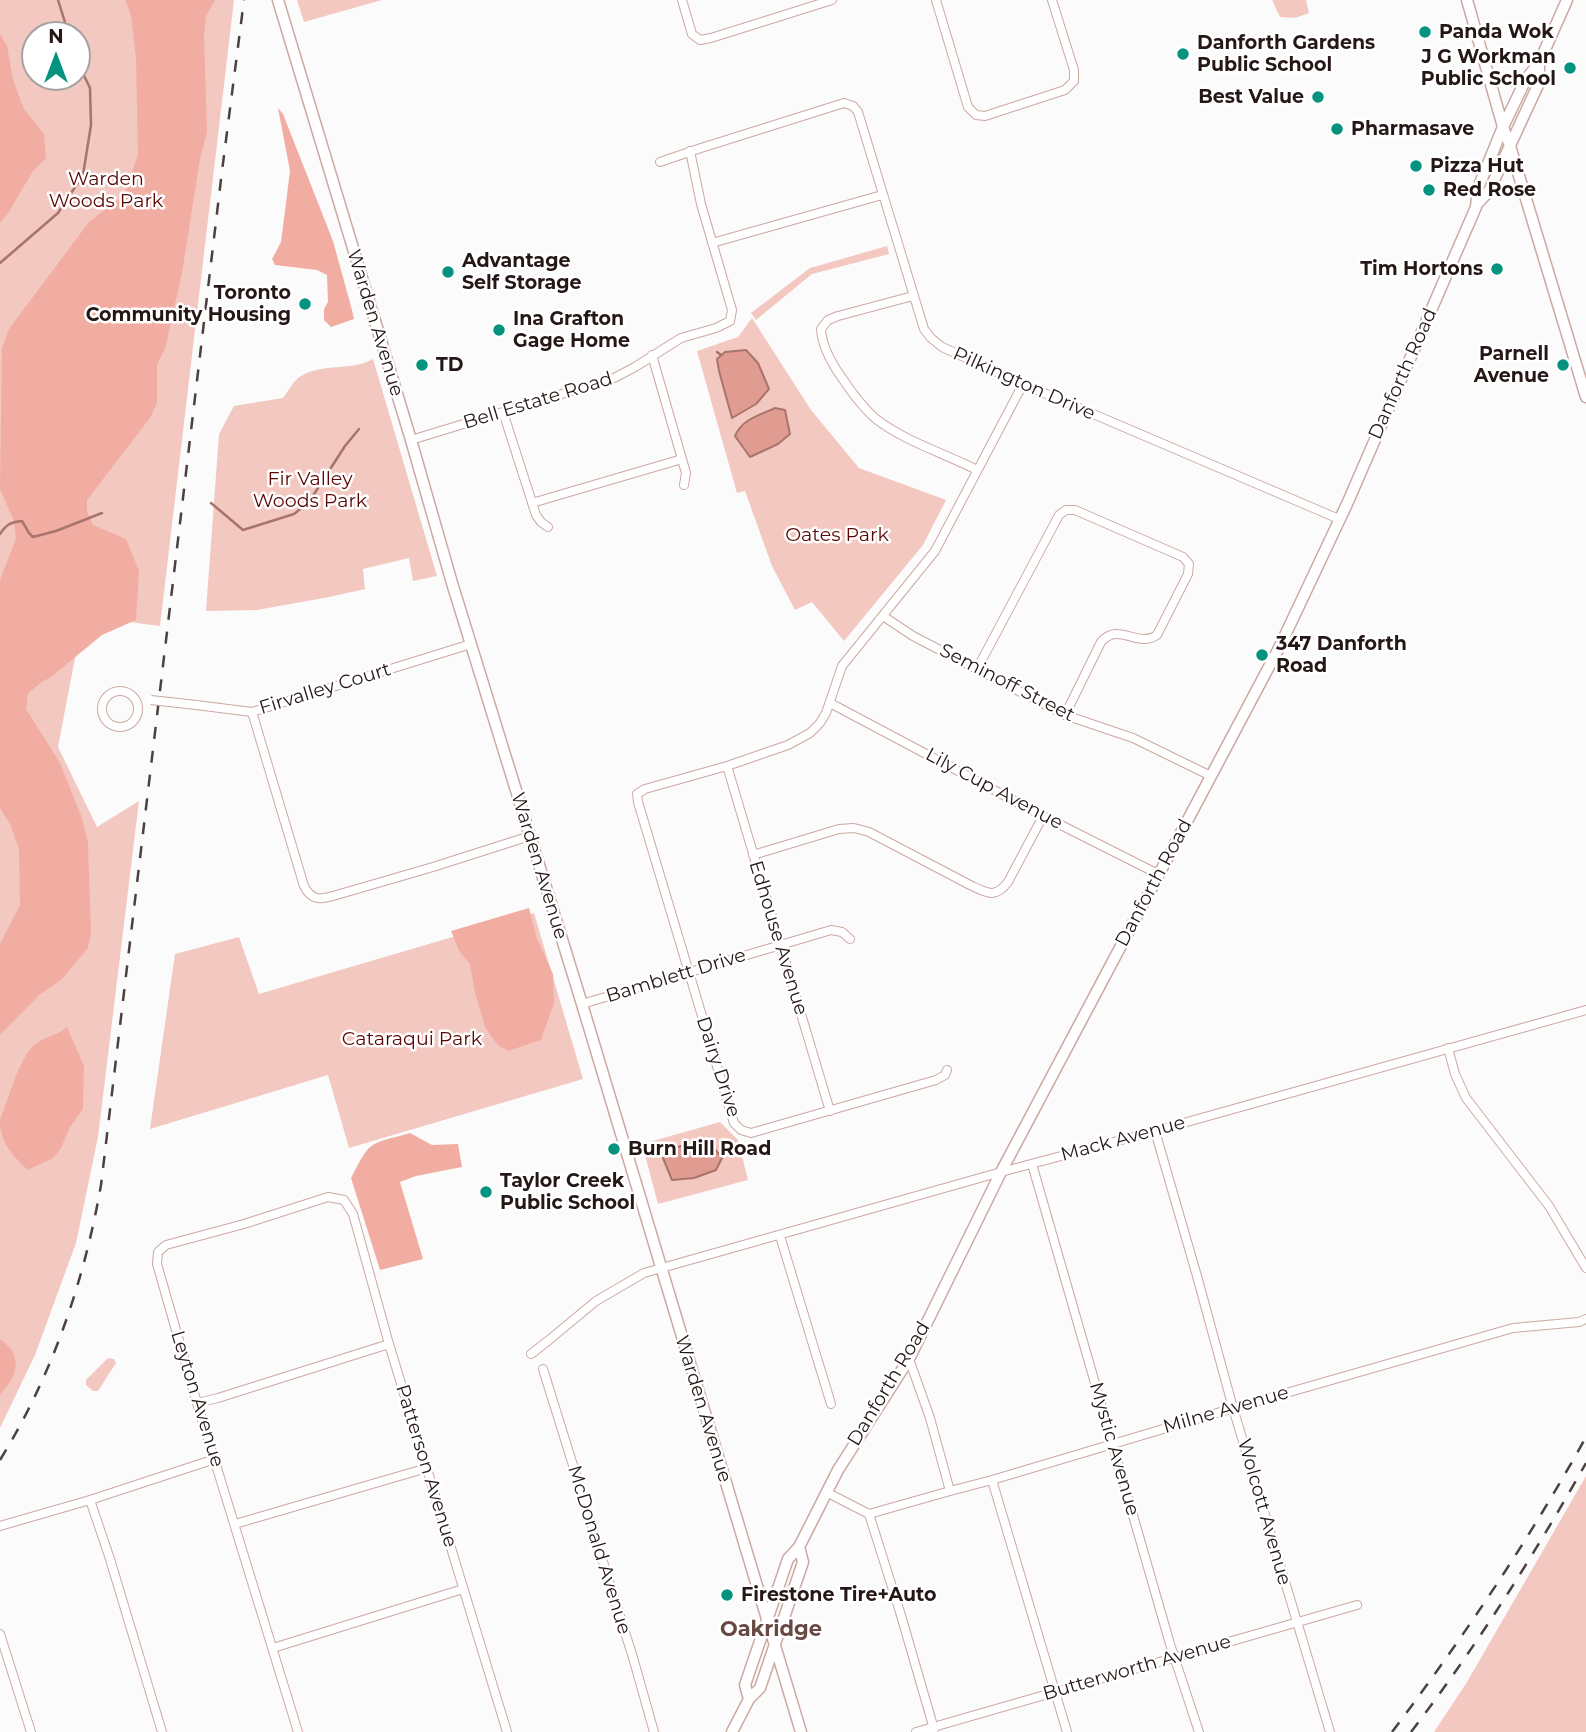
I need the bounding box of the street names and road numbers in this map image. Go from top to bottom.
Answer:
street label: Warden Avenue [342,247,408,399]
street label: Danforth Road [1364,305,1442,443]
street label: Pilkington Drive [949,342,1099,426]
street label: Bell Estate Road [461,367,615,435]
street label: Seminoff Street [936,639,1078,727]
street label: Firvalley Court [256,658,394,720]
street label: Lily Cup Avenue [922,743,1066,835]
street label: Warden Avenue [506,790,572,942]
street label: Danforth Road [1111,815,1197,951]
street label: Edhouse Avenue [744,858,812,1018]
street label: Bamblett Drive [603,944,749,1008]
street label: Dairy Drive [691,1014,745,1120]
street label: Mack Avenue [1058,1111,1188,1167]
street label: Danforth Road [843,1318,935,1450]
street label: Leyton Avenue [165,1328,229,1470]
street label: Warden Avenue [670,1333,736,1485]
street label: Mystic Avenue [1084,1380,1144,1518]
street label: Milne Avenue [1161,1381,1291,1439]
street label: Patterson Avenue [390,1382,462,1550]
street label: Wolcott Avenue [1232,1436,1296,1588]
street label: McDonald Avenue [562,1463,636,1637]
street label: Butterworth Avenue [1040,1630,1234,1706]

